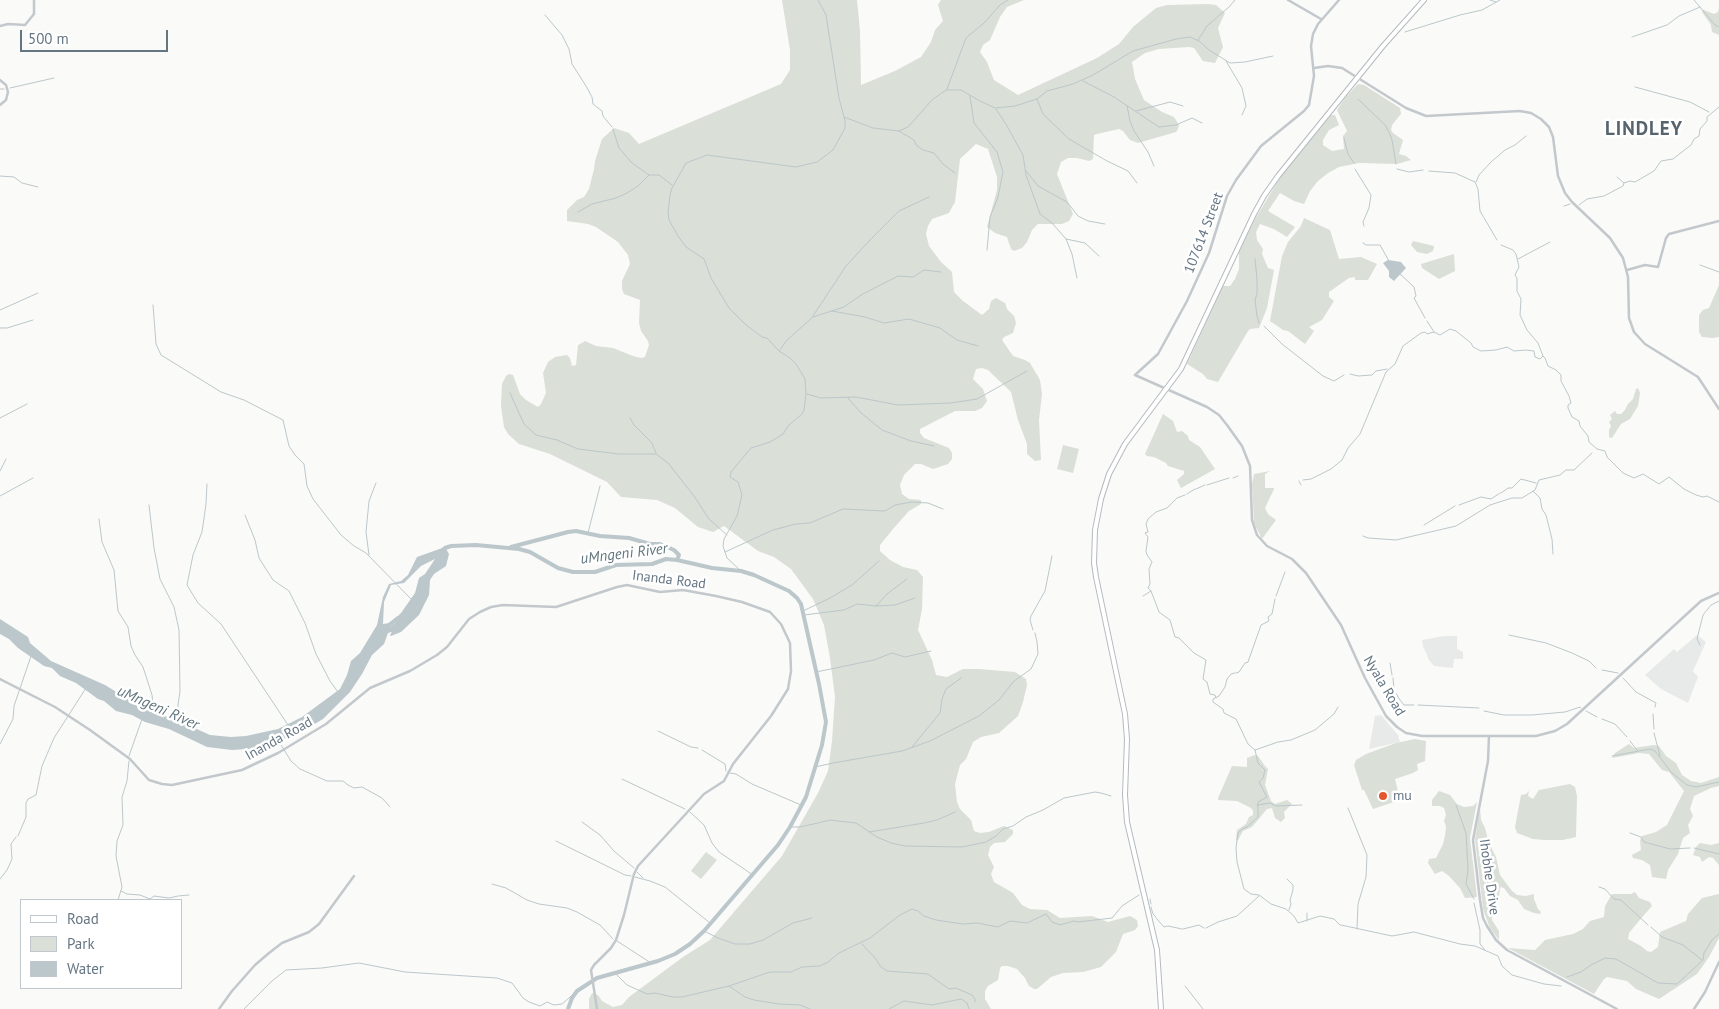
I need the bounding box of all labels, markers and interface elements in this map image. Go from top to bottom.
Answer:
scale bar [22,20,170,52]
text: 500 m [28,29,69,48]
district label: LINDLEY [1604,119,1684,141]
street label: 107614 Street [1181,190,1227,276]
water label: uMngeni River [579,540,669,568]
street label: Inanda Road [631,567,707,593]
street label: Nyala Road [1359,653,1409,719]
water label: uMngeni River [114,682,202,734]
street label: Inanda Road [242,714,316,764]
place label: mu [1393,788,1412,804]
marker: mu [1377,790,1389,802]
street label: Ihobhe Drive [1475,838,1503,916]
legend [20,899,182,989]
text: Road [67,909,99,928]
text: Park [67,934,95,953]
text: Water [67,959,104,978]

